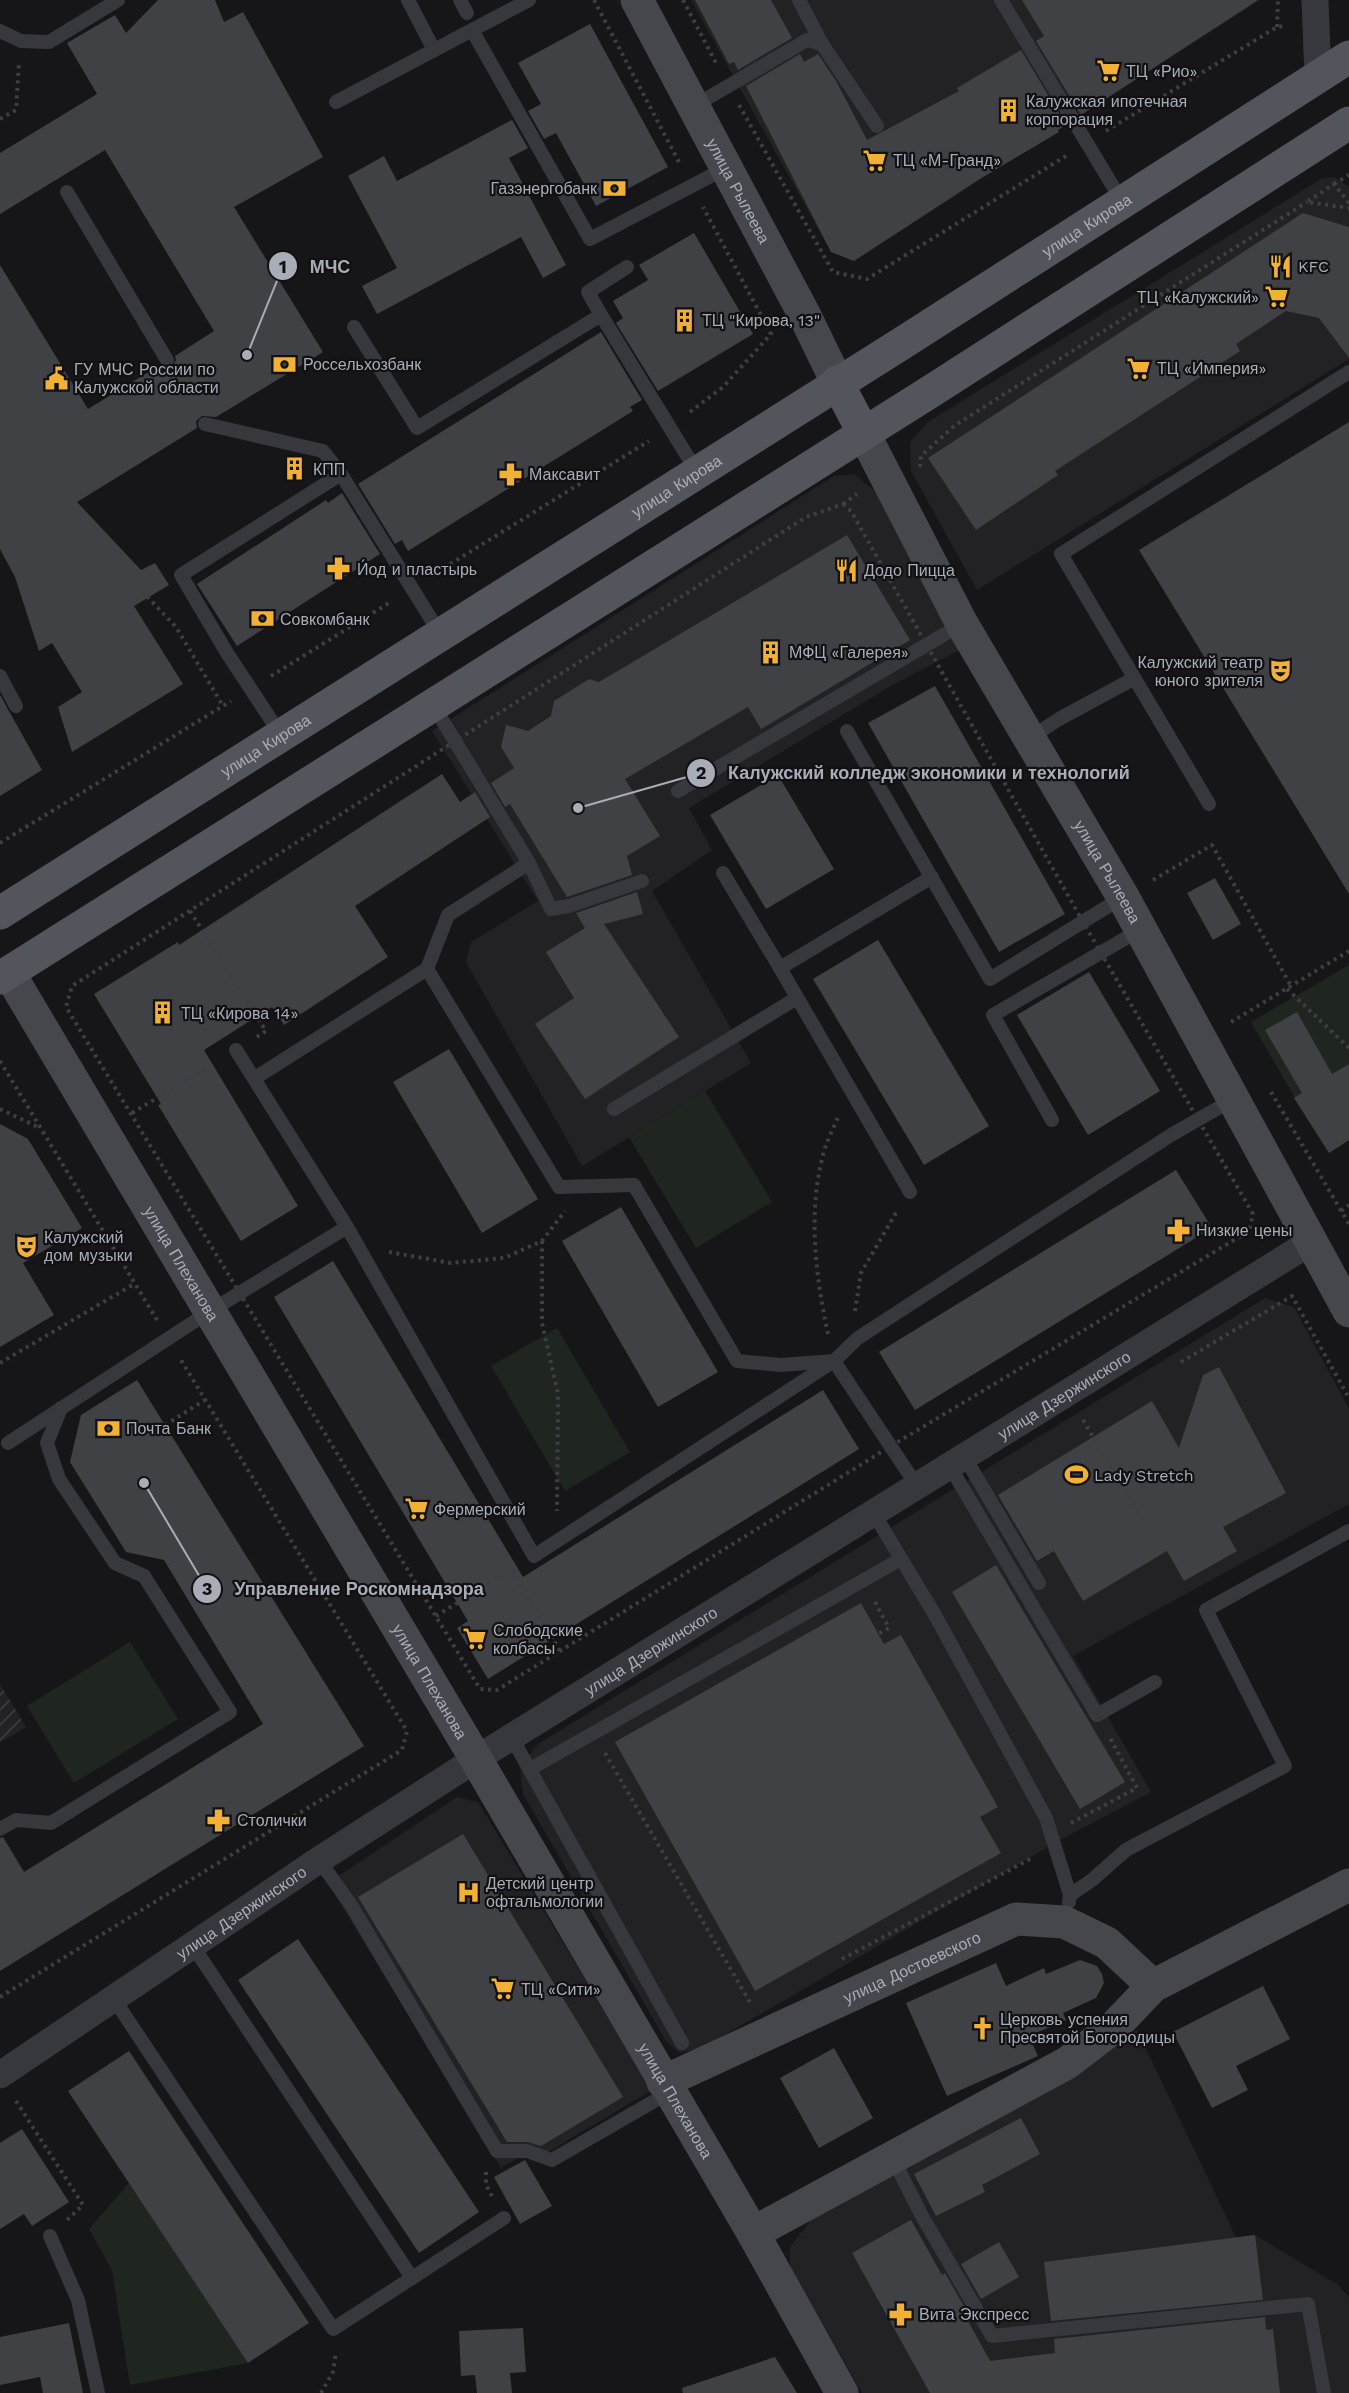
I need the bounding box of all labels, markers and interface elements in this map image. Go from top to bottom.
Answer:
supermarket icon: ТЦ «Рио» [1095,58,1121,84]
place label: ТЦ «Рио» [1126,62,1197,81]
place label: Калужская ипотечная корпорация [1026,92,1187,129]
building icon: Калужская ипотечная корпорация [995,97,1021,123]
street label: улица Рылеева [703,135,774,246]
supermarket icon: ТЦ «М-Гранд» [862,147,888,173]
place label: ТЦ «М-Гранд» [893,151,1001,170]
bank icon: Газэнергобанк [602,175,628,201]
place label: Газэнергобанк [490,179,598,198]
street label: улица Кирова [1038,189,1135,261]
callout: МЧС [268,248,362,284]
restaurant icon: KFC [1267,253,1293,279]
text: 1 [279,256,287,277]
text: МЧС [310,256,350,277]
place label: KFC [1298,257,1329,276]
supermarket icon: ТЦ «Калужский» [1264,284,1290,310]
place label: ТЦ «Калужский» [1137,288,1259,307]
building icon: ТЦ "Кирова, 13" [671,307,697,333]
place label: ТЦ "Кирова, 13" [702,311,820,330]
bank icon: Россельхозбанк [272,351,298,377]
place label: Россельхозбанк [303,355,422,374]
supermarket icon: ТЦ «Империя» [1126,355,1152,381]
place label: ТЦ «Империя» [1157,359,1267,378]
place label: ГУ МЧС России по Калужской области [74,360,219,397]
public building icon: ГУ МЧС России по Калужской области [43,365,69,391]
street label: улица Кирова [628,450,725,521]
building icon: КПП [282,456,308,482]
place label: КПП [313,460,345,479]
pharmacy icon: Максавит [498,461,524,487]
place label: Максавит [529,465,601,484]
pharmacy icon: И́од и пластырь [326,556,352,582]
restaurant icon: Додо Пицца [833,557,859,583]
place label: И́од и пластырь [357,559,477,579]
place label: Додо Пицца [864,561,955,580]
bank icon: Совкомбанк [249,606,275,632]
place label: Совкомбанк [280,610,370,629]
building icon: МФЦ «Галерея» [758,639,784,665]
place label: МФЦ «Галерея» [789,643,909,662]
place label: Калужский театр юного зрителя [1137,653,1263,690]
theatre icon: Калужский театр юного зрителя [1268,658,1294,684]
street label: улица Кирова [217,710,314,781]
callout: Калужский колледж экономики и технологий [686,755,1142,791]
text: 2 [696,762,706,783]
text: Калужский колледж экономики и технологий [728,762,1130,783]
street label: улица Рылеева [1070,817,1145,926]
building icon: ТЦ «Кирова 14» [150,1000,176,1026]
place label: ТЦ «Кирова 14» [181,1004,298,1023]
street label: улица Плеханова [140,1203,223,1325]
pharmacy icon: Низкие цены [1165,1217,1191,1243]
place label: Низкие цены [1196,1221,1292,1240]
place label: Калужский дом музыки [44,1228,133,1265]
theatre icon: Калужский дом музыки [13,1233,39,1259]
street label: улица Дзержинского [994,1347,1134,1443]
bank icon: Почта Банк [95,1415,121,1441]
place label: Почта Банк [126,1419,212,1438]
sports icon: Lady Stretch [1063,1462,1089,1488]
place label: Lady Stretch [1094,1466,1194,1485]
supermarket icon: Фермерский [403,1496,429,1522]
place label: Фермерский [434,1500,526,1519]
callout: Управление Роскомнадзора [192,1571,496,1607]
text: 3 [202,1578,212,1599]
text: Управление Роскомнадзора [234,1578,485,1599]
street label: улица Дзержинского [581,1602,721,1699]
street label: улица Плеханова [388,1620,471,1742]
place label: Слободские колбасы [493,1621,583,1658]
supermarket icon: Слободские колбасы [462,1626,488,1652]
pharmacy icon: Столички [206,1807,232,1833]
place label: Столички [237,1811,307,1830]
street label: улица Дзержинского [173,1862,310,1963]
place label: Детский центр офтальмологии [486,1874,603,1911]
hospital icon: Детский центр офтальмологии [455,1879,481,1905]
street label: улица Достоевского [840,1927,984,2007]
supermarket icon: ТЦ «Сити» [490,1976,516,2002]
place label: ТЦ «Сити» [521,1980,601,1999]
place label: Церковь успения Пресвятой Богородицы [1000,2010,1175,2047]
church icon: Церковь успения Пресвятой Богородицы [969,2015,995,2041]
street label: улица Плеханова [635,2039,717,2162]
pharmacy icon: Вита Экспресс [888,2301,914,2327]
place label: Вита Экспресс [919,2305,1029,2324]

